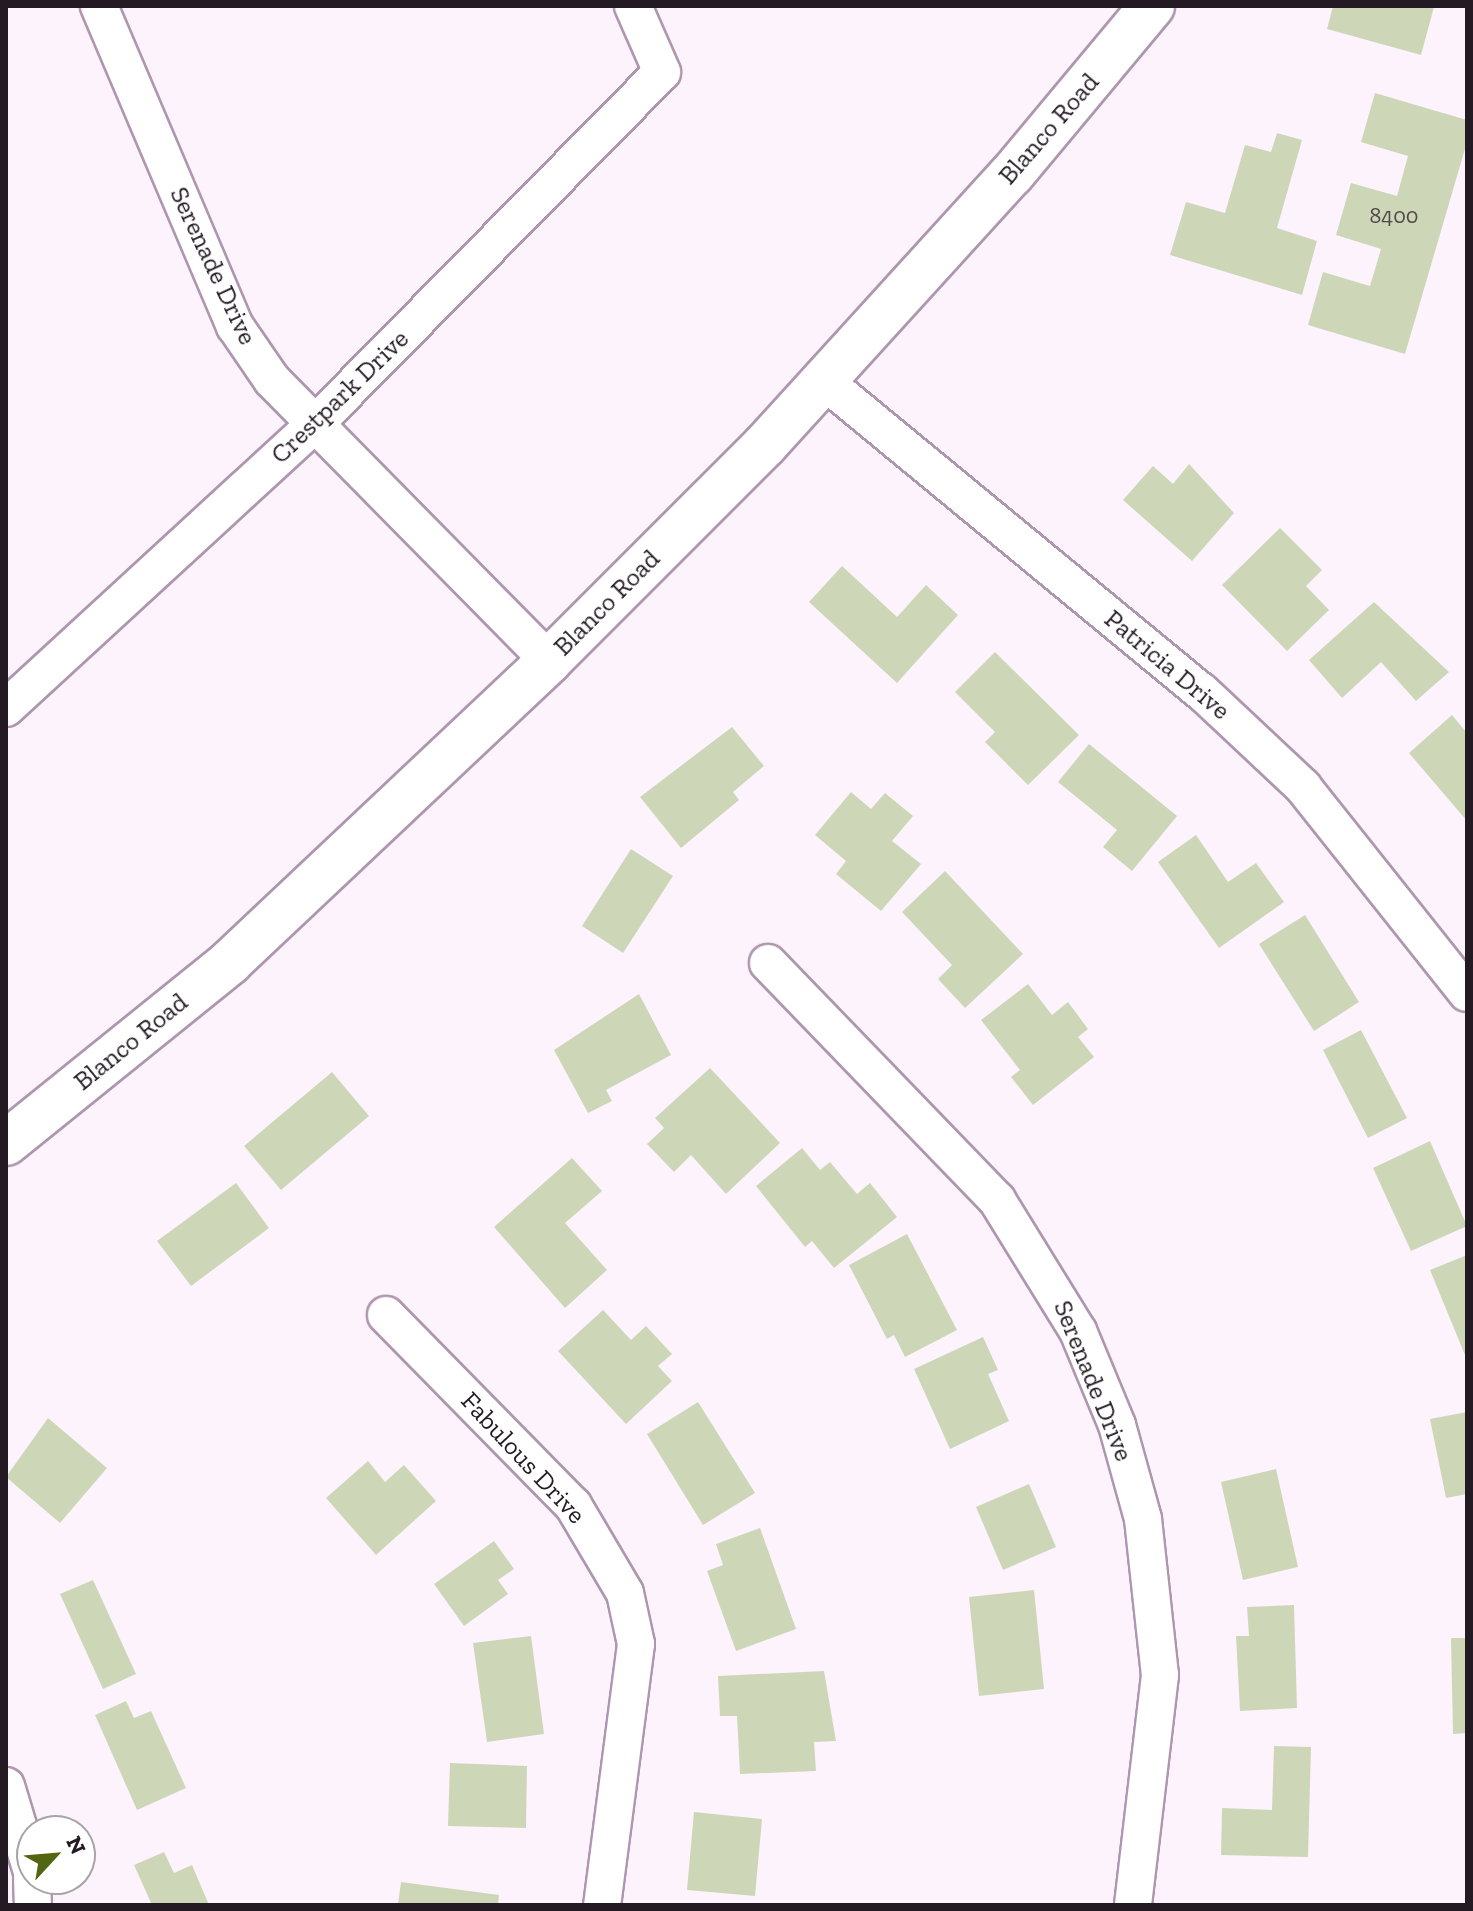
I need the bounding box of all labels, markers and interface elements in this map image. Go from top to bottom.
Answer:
street label: Blanco Road [992,67,1106,191]
street label: Serenade Drive [163,182,263,350]
house number: 8400 [1369,203,1419,229]
street label: Crestpark Drive [265,324,415,470]
street label: Blanco Road [548,544,666,662]
street label: Patricia Drive [1098,604,1236,726]
street label: Blanco Road [68,987,194,1097]
street label: Serenade Drive [1047,1296,1139,1466]
street label: Fabulous Drive [454,1386,592,1530]
north arrow [16,1815,96,1895]
text: N [60,1832,92,1859]

